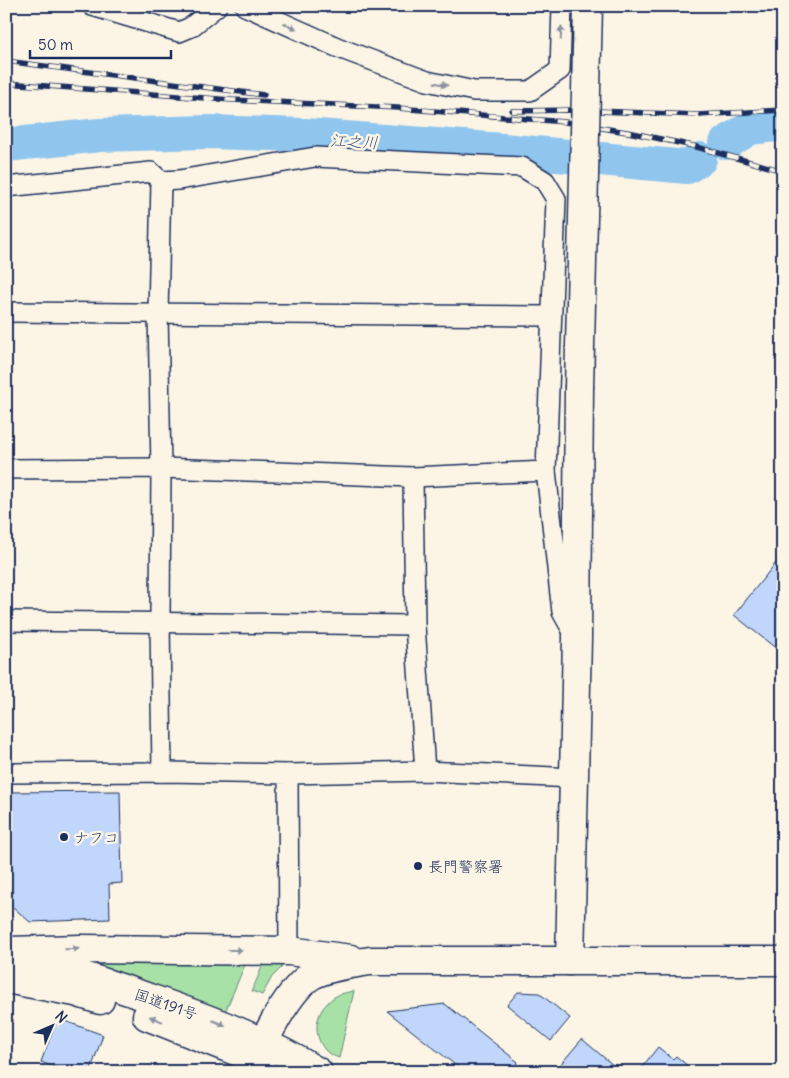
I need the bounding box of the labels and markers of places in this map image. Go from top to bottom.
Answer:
place label: ナフコ [74,828,119,847]
marker: ナフコ [58,831,70,843]
place label: 長門警察署 [428,857,503,876]
marker: 長門警察署 [412,860,424,872]

